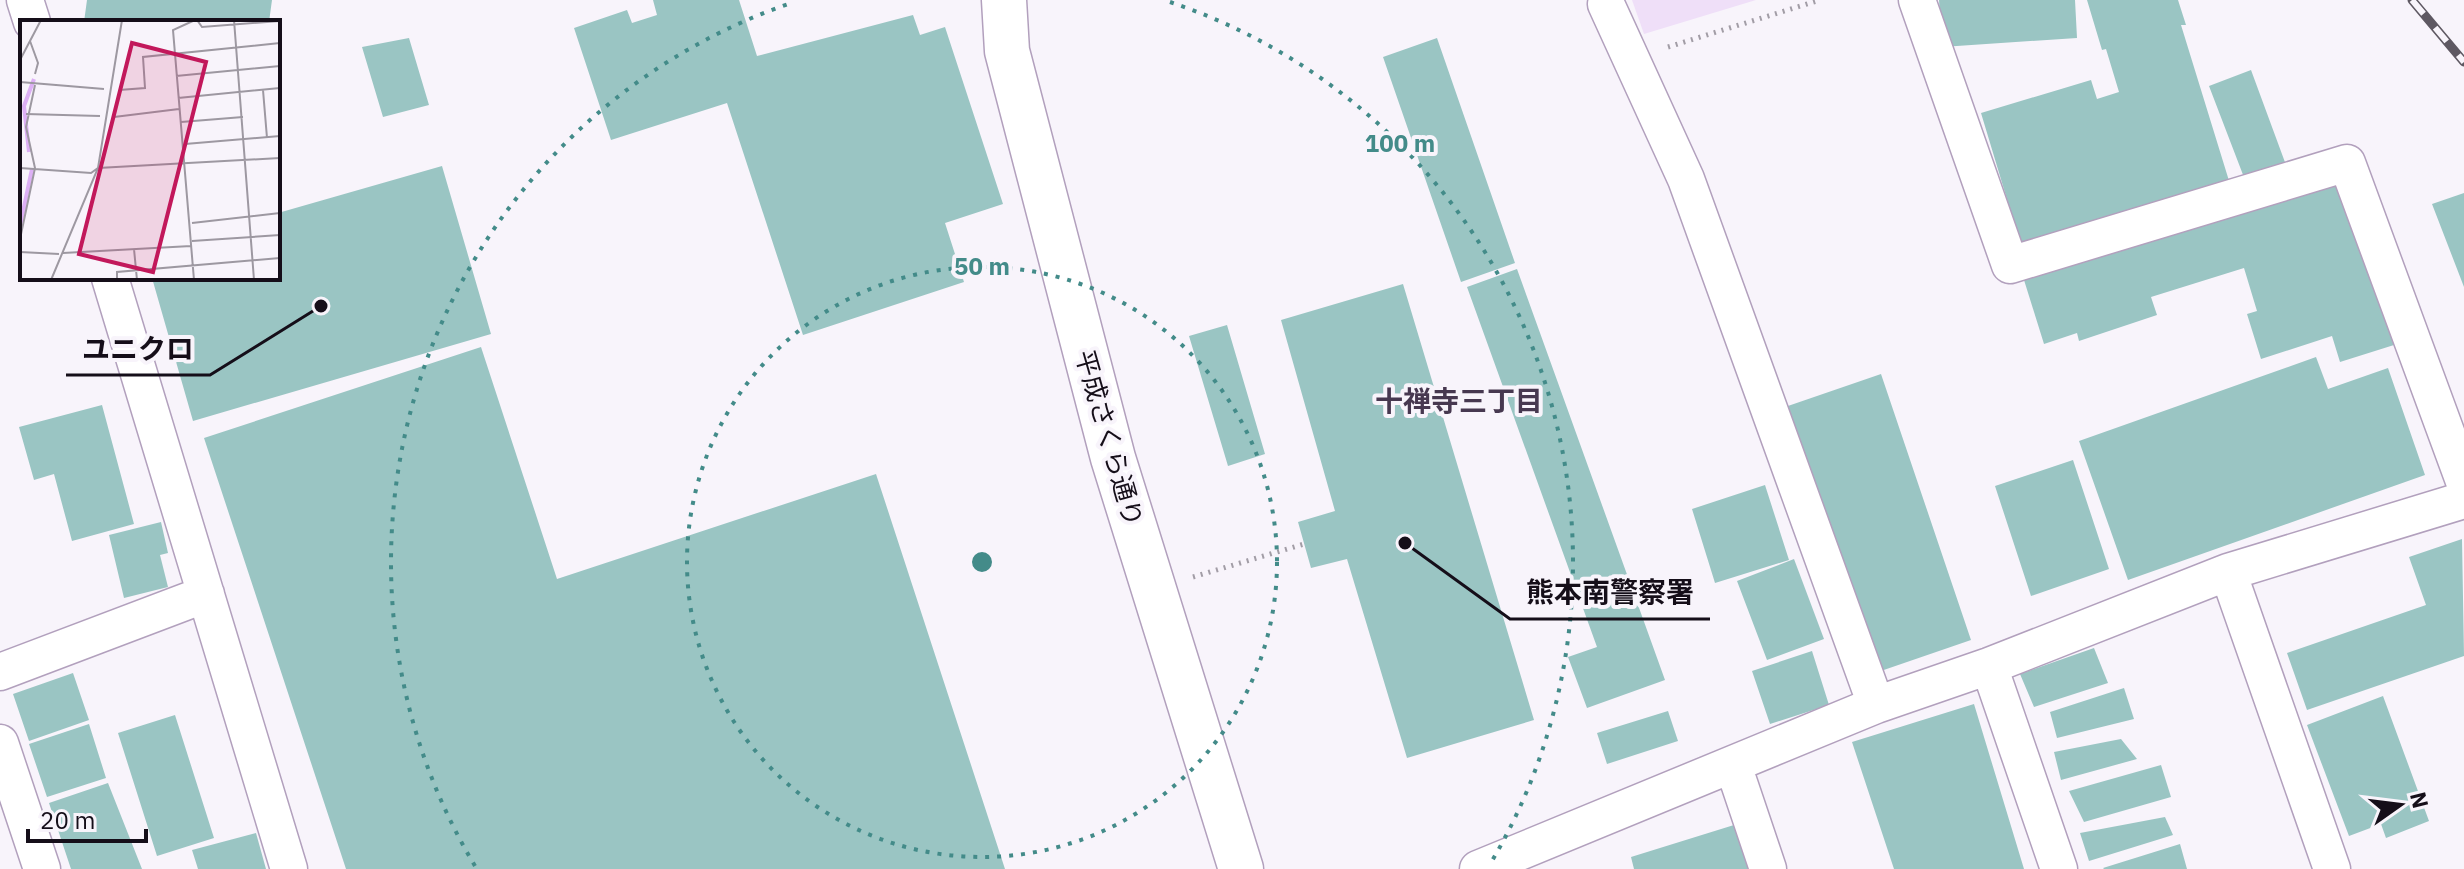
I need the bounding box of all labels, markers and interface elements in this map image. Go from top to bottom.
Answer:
inset map [20,20,280,280]
text: 100 m [1365,127,1435,159]
text: 50 m [954,250,1010,282]
callout: ユニクロ [66,323,210,375]
text: ユニクロ [82,330,194,367]
street label: 平成さくら通り [1069,346,1151,530]
district label: 十禅寺三丁目 [1375,382,1543,419]
centre of rings [968,548,996,576]
callout: 熊本南警察署 [1510,567,1710,619]
text: 熊本南警察署 [1526,573,1694,610]
north arrow [2360,765,2440,845]
text: N [2404,789,2436,811]
scale bar [28,793,146,843]
text: 20 m [40,804,95,836]

